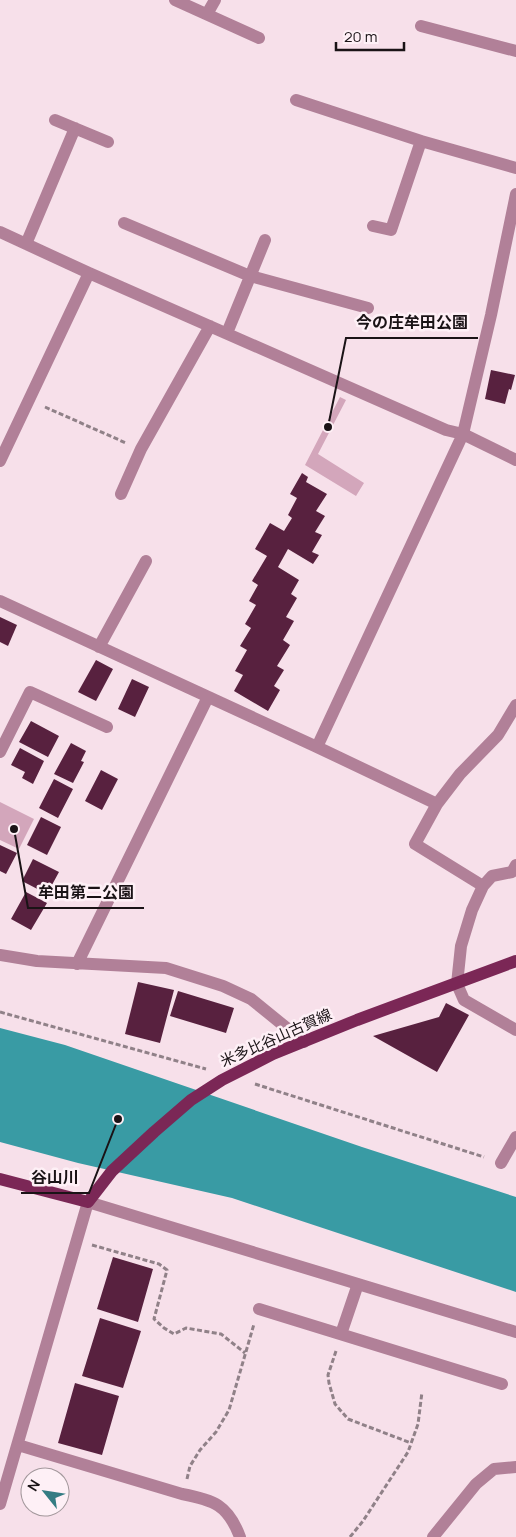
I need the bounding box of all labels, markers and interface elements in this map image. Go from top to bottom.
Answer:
scale bar [336,20,404,52]
text: 20 m [344,26,377,47]
callout: 今の庄牟田公園 [346,307,478,338]
text: 今の庄牟田公園 [356,311,468,333]
callout: 牟田第二公園 [28,877,144,908]
text: 牟田第二公園 [38,881,134,903]
street label: 米多比谷山古賀線 [217,1004,335,1072]
callout: 谷山川 [21,1162,89,1193]
text: 谷山川 [31,1166,79,1188]
north arrow [20,1467,70,1517]
text: N [23,1476,44,1494]

